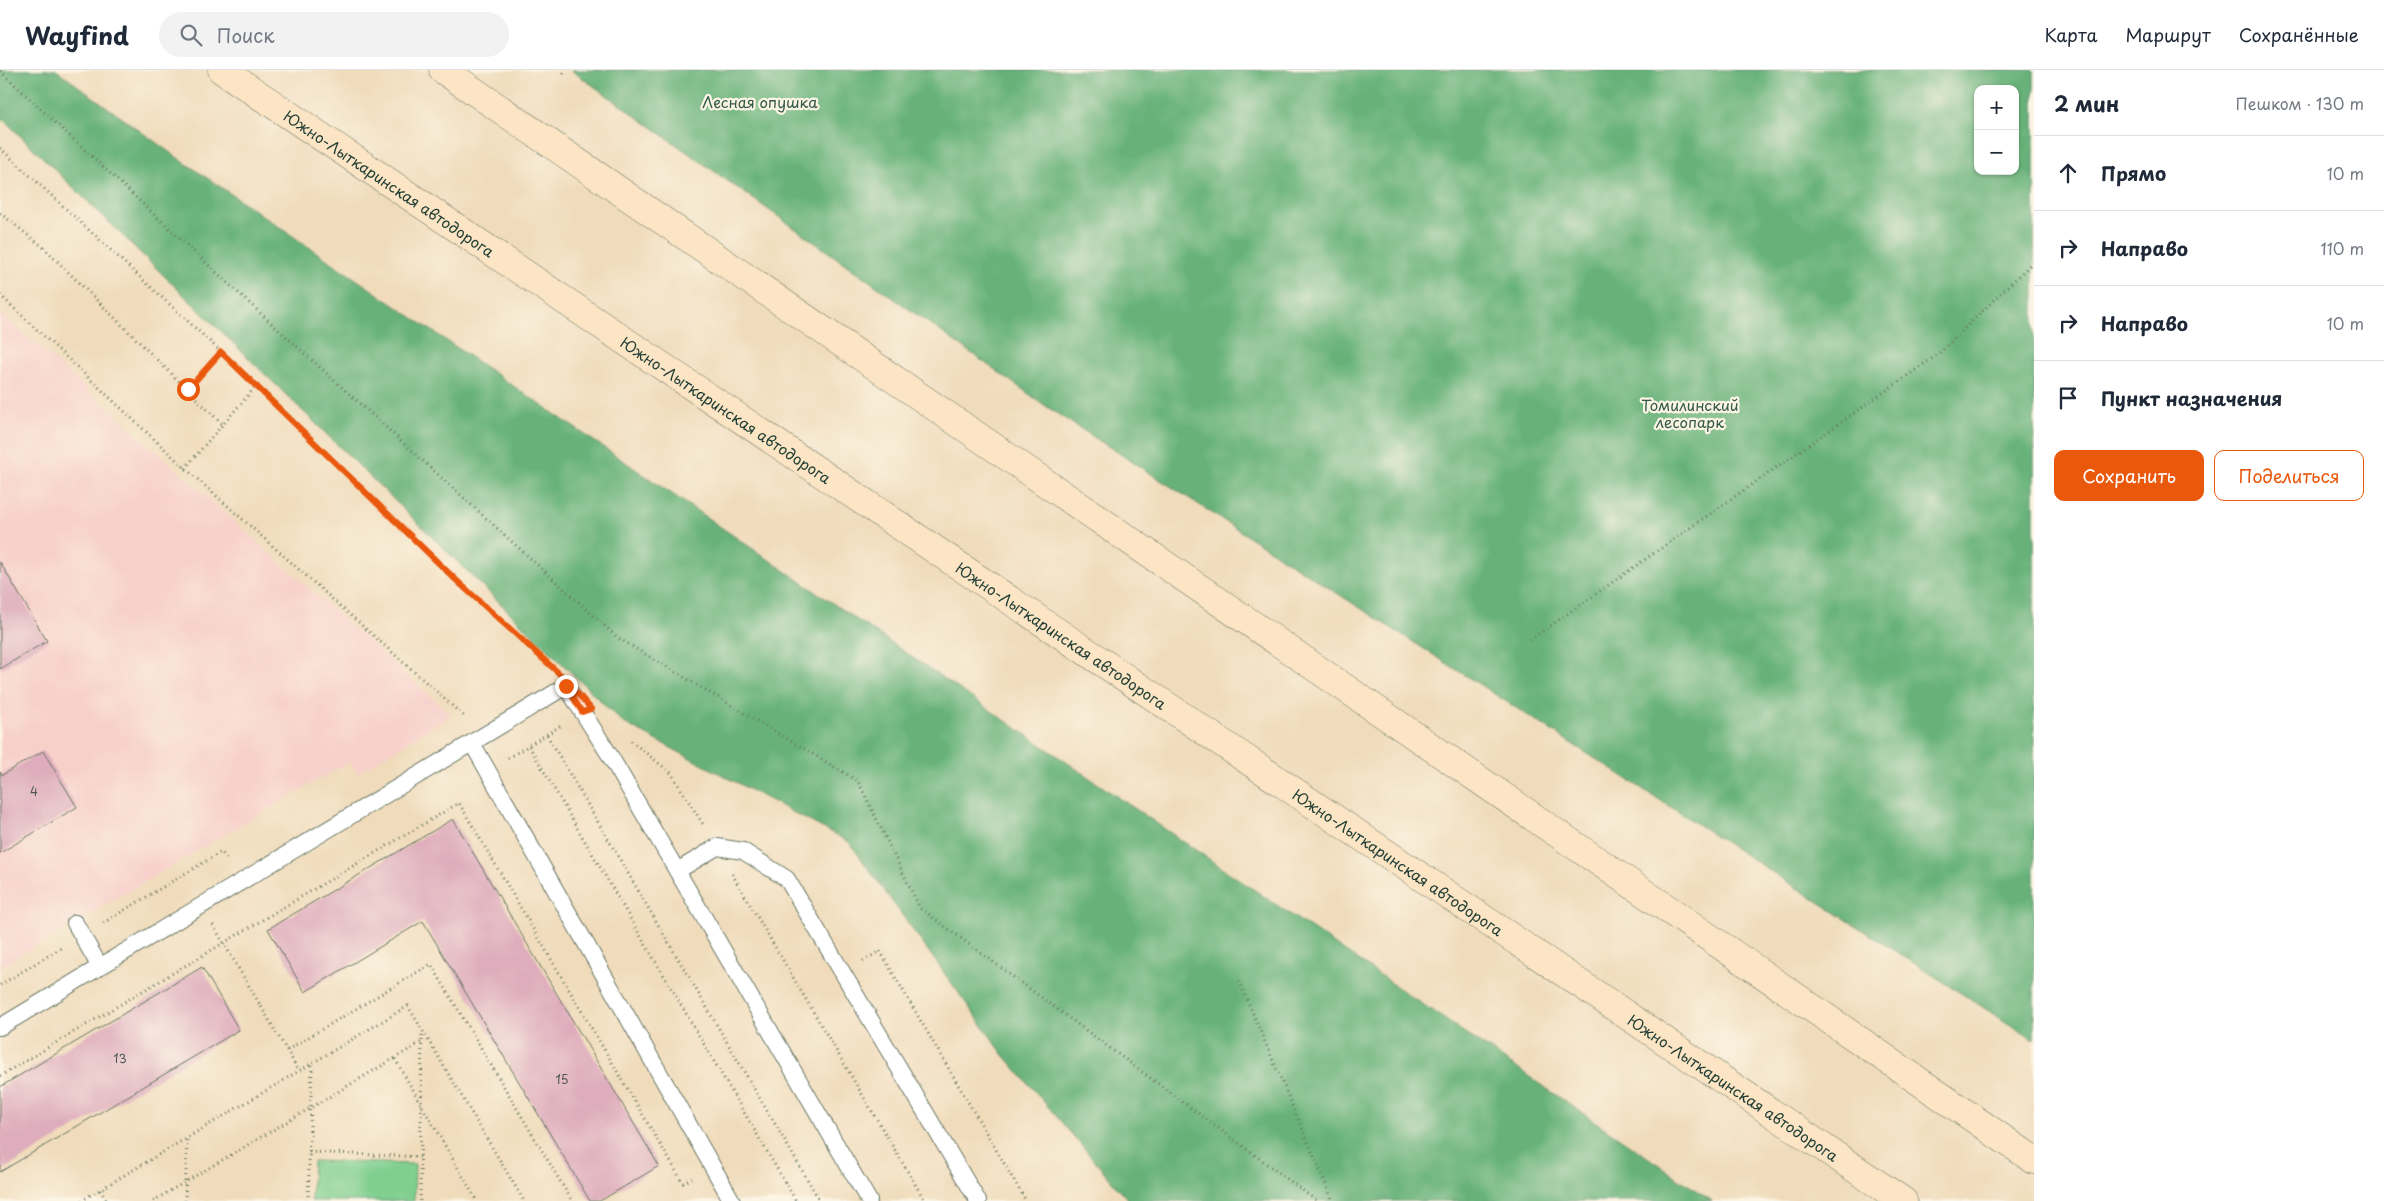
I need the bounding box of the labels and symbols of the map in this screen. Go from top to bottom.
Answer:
park label: Лесная опушка [702,90,818,113]
street label: Южно-Лыткаринская автодорога [280,104,500,262]
street label: Южно-Лыткаринская автодорога [617,330,837,489]
route start [177,378,200,401]
park label: Томилинский лесопарк [1641,393,1739,433]
street label: Южно-Лыткаринская автодорога [952,556,1172,714]
route end [555,675,578,698]
house number: 4 [30,782,38,800]
street label: Южно-Лыткаринская автодорога [1289,782,1509,941]
street label: Южно-Лыткаринская автодорога [1624,1008,1844,1167]
house number: 13 [113,1049,127,1067]
house number: 15 [555,1070,569,1088]

